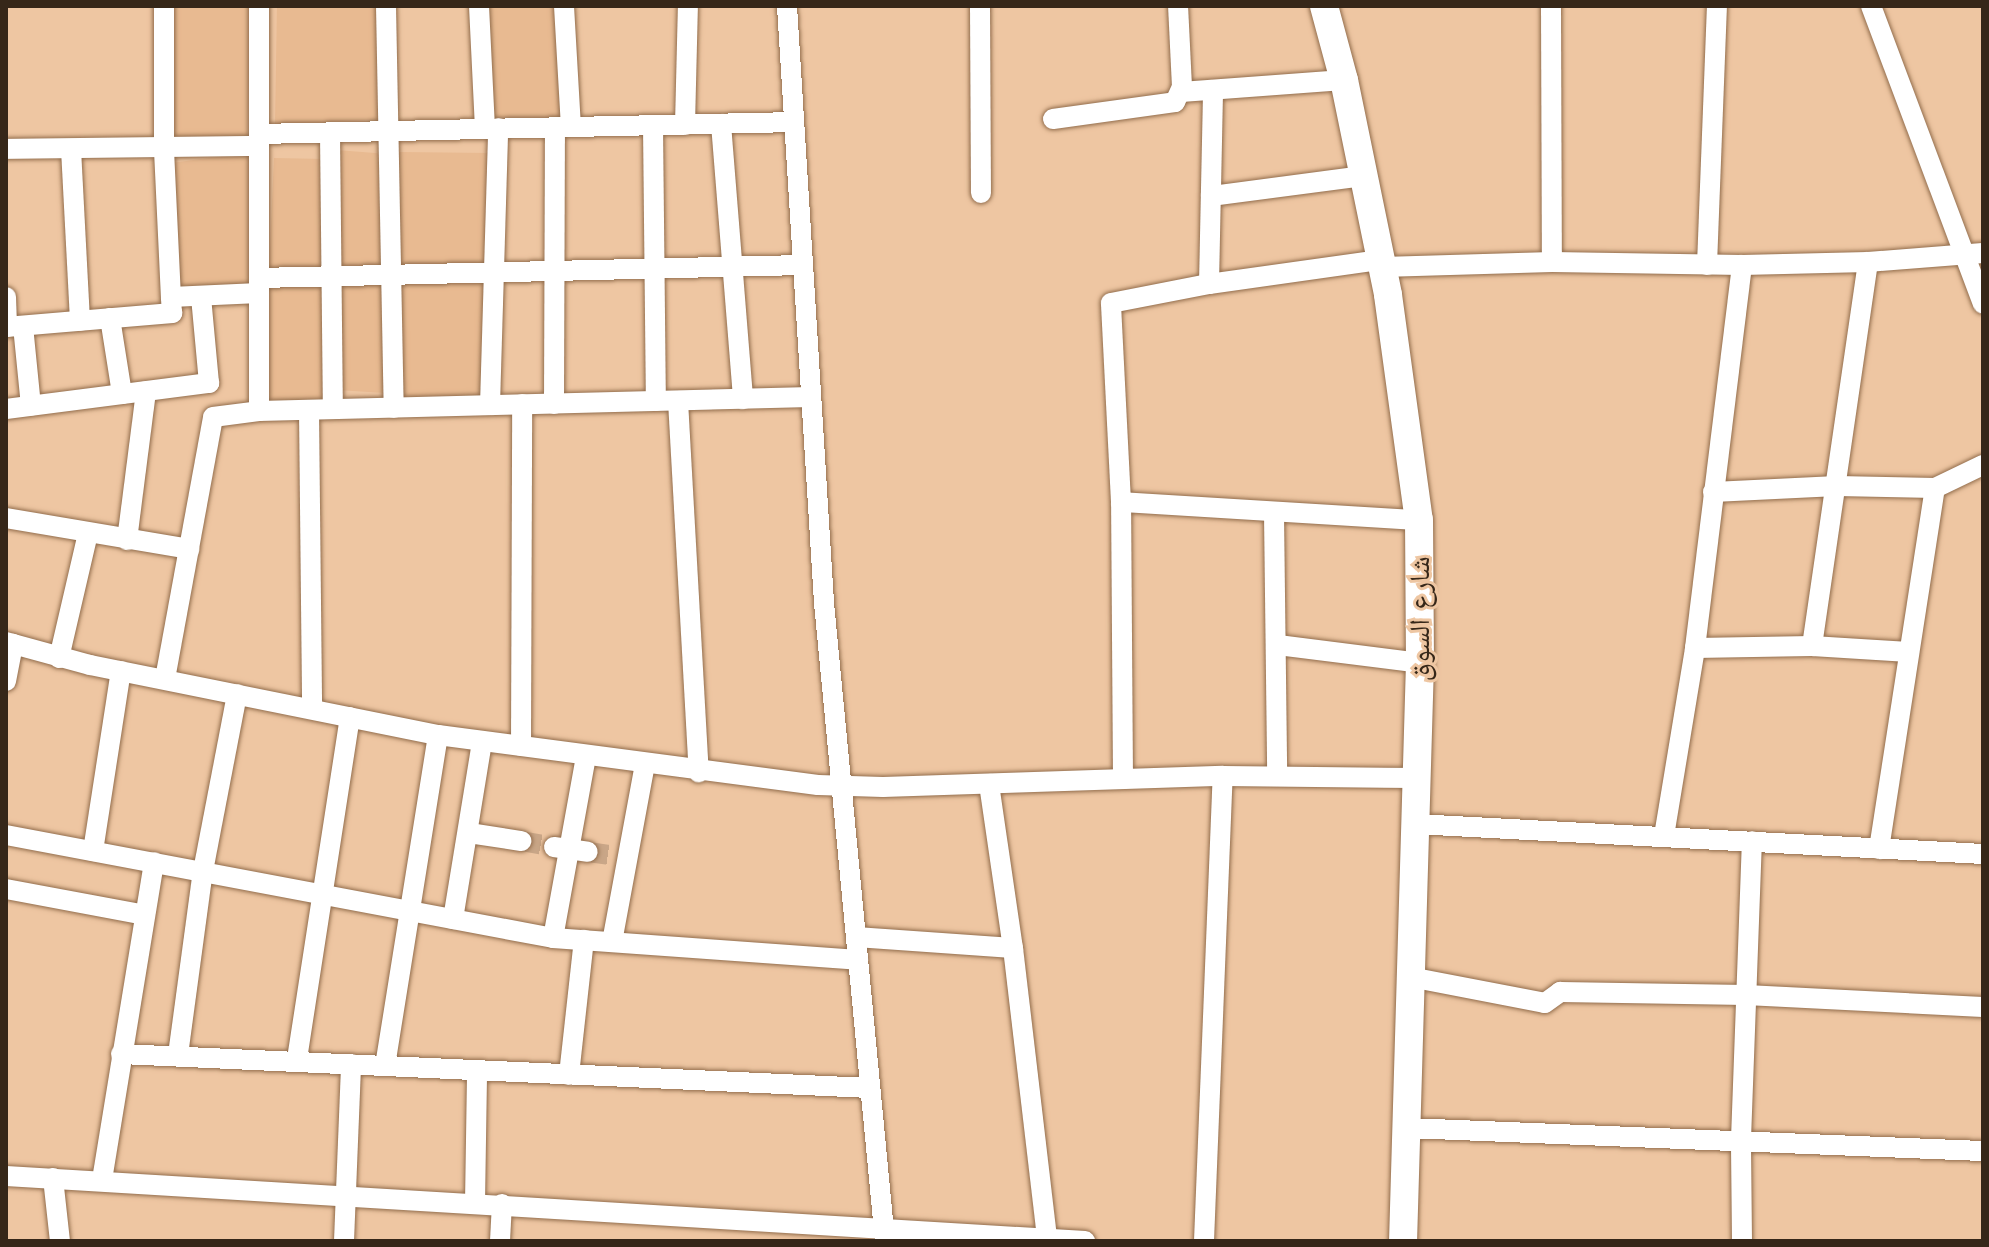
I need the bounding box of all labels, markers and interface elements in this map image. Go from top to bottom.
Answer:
street label: شارع السوق [1403,556,1437,682]

